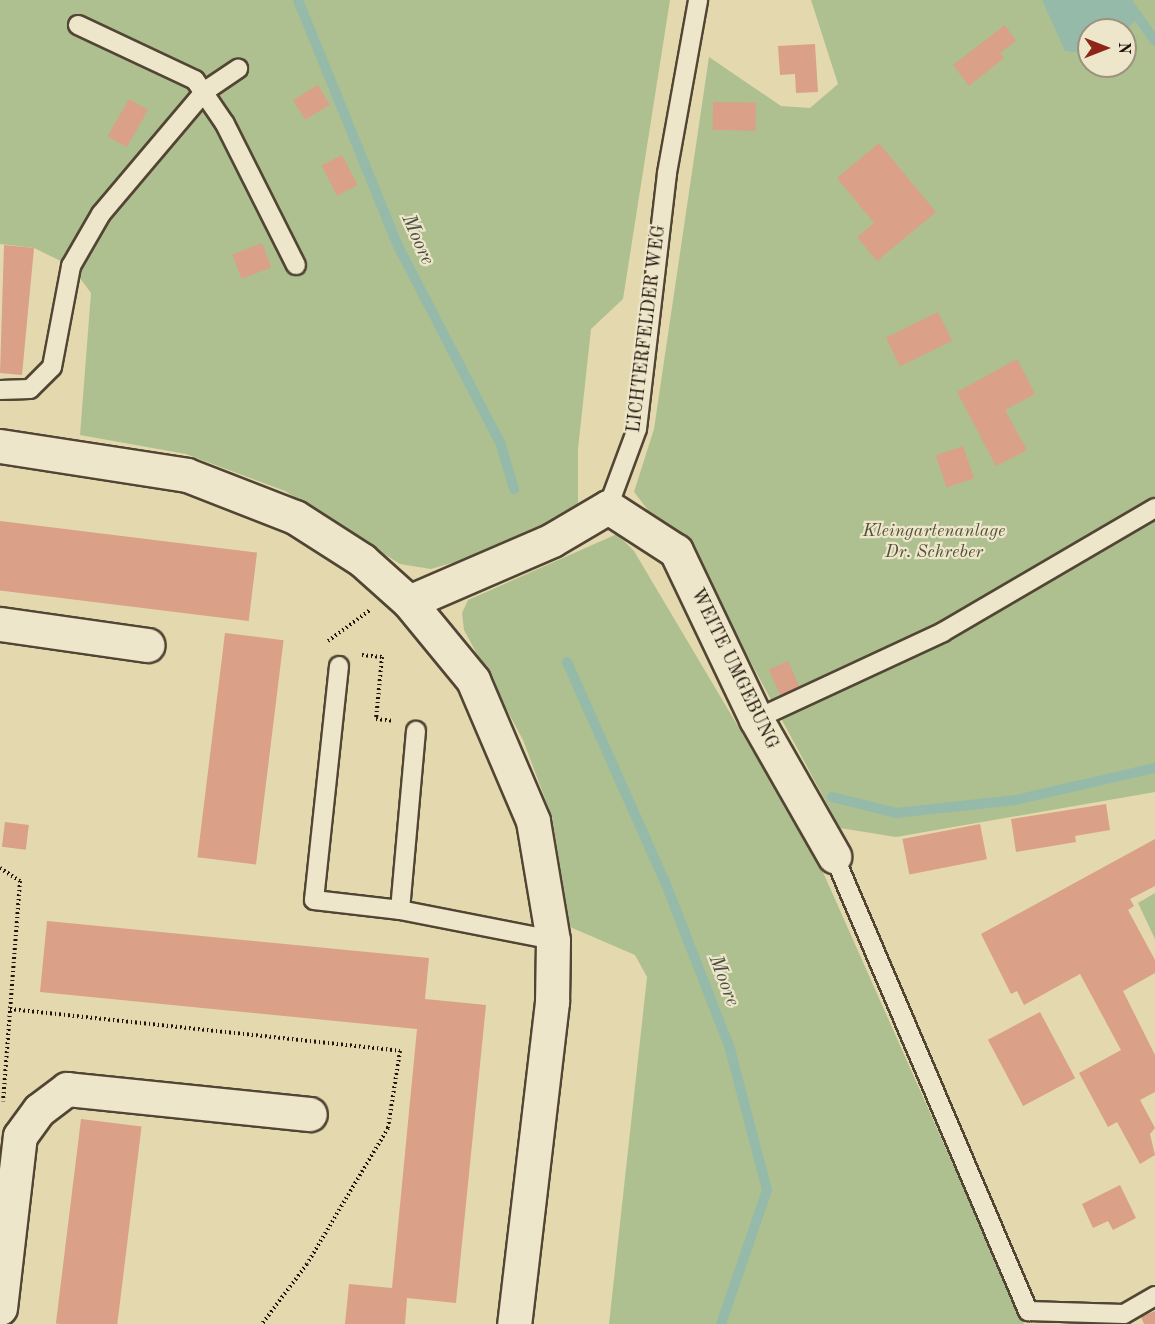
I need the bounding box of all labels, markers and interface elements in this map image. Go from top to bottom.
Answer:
north arrow [1077,18,1137,78]
text: N [1115,42,1131,54]
water label: Moore [395,211,439,269]
street label: LICHTERFELDER WEG [624,224,670,434]
park label: Kleingartenanlage Dr. Schreber [863,521,1005,564]
street label: WEITE UMGEBUNG [686,585,782,753]
water label: Moore [702,952,744,1010]

